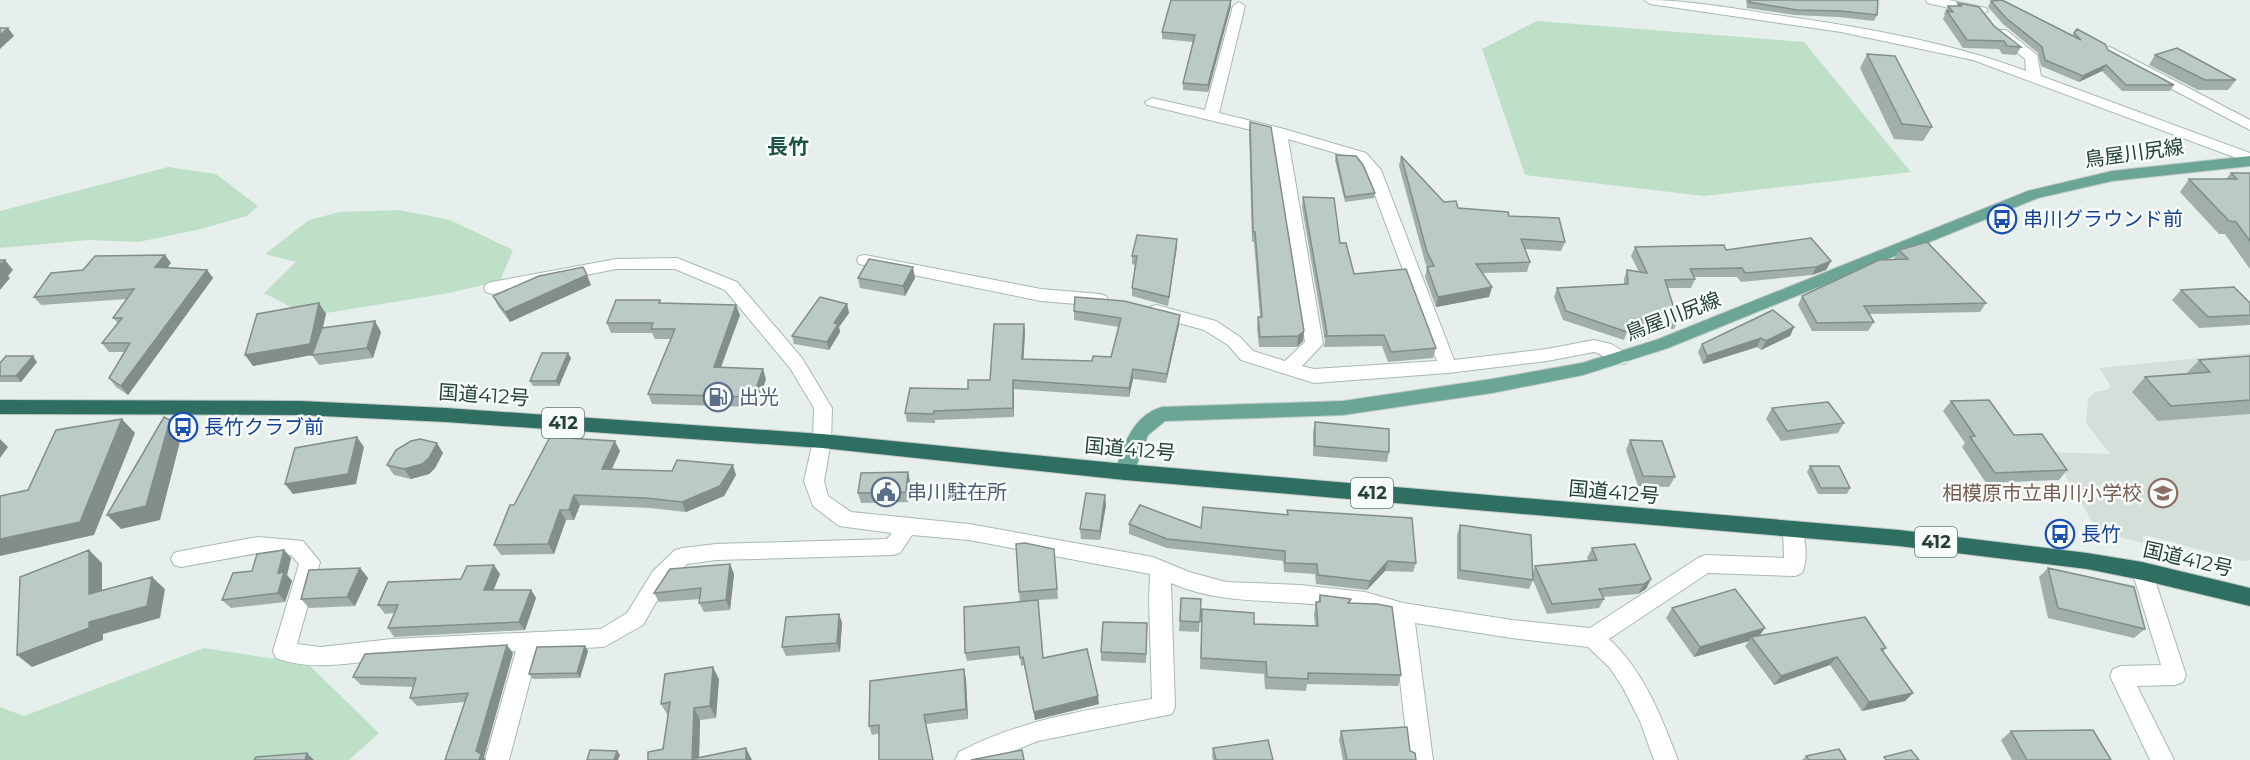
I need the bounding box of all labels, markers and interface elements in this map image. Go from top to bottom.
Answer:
district label: 長竹 [767,134,809,159]
street label: 鳥屋川尻線 [2083,134,2185,172]
bus stop icon: 串川グラウンド前 [1986,203,2018,235]
place label: 串川グラウンド前 [2023,207,2183,231]
street label: 鳥屋川尻線 [1622,287,1724,345]
street label: 国道412号 [438,380,530,410]
fuel station icon: 出光 [702,381,734,413]
place label: 出光 [739,385,779,409]
road number: 412 [542,408,584,438]
bus stop icon: 長竹クラブ前 [167,411,199,443]
place label: 長竹クラブ前 [204,415,324,439]
street label: 国道412号 [1083,433,1177,465]
public building icon: 串川駐在所 [870,476,902,508]
street label: 国道412号 [1567,476,1661,508]
school or university icon: 相模原市立串川小学校 [2147,477,2179,509]
road number: 412 [1351,478,1393,508]
place label: 串川駐在所 [907,480,1007,504]
place label: 相模原市立串川小学校 [1942,481,2142,505]
bus stop icon: 長竹 [2044,518,2076,550]
place label: 長竹 [2081,522,2121,546]
road number: 412 [1915,527,1957,557]
street label: 国道412号 [2141,537,2235,581]

